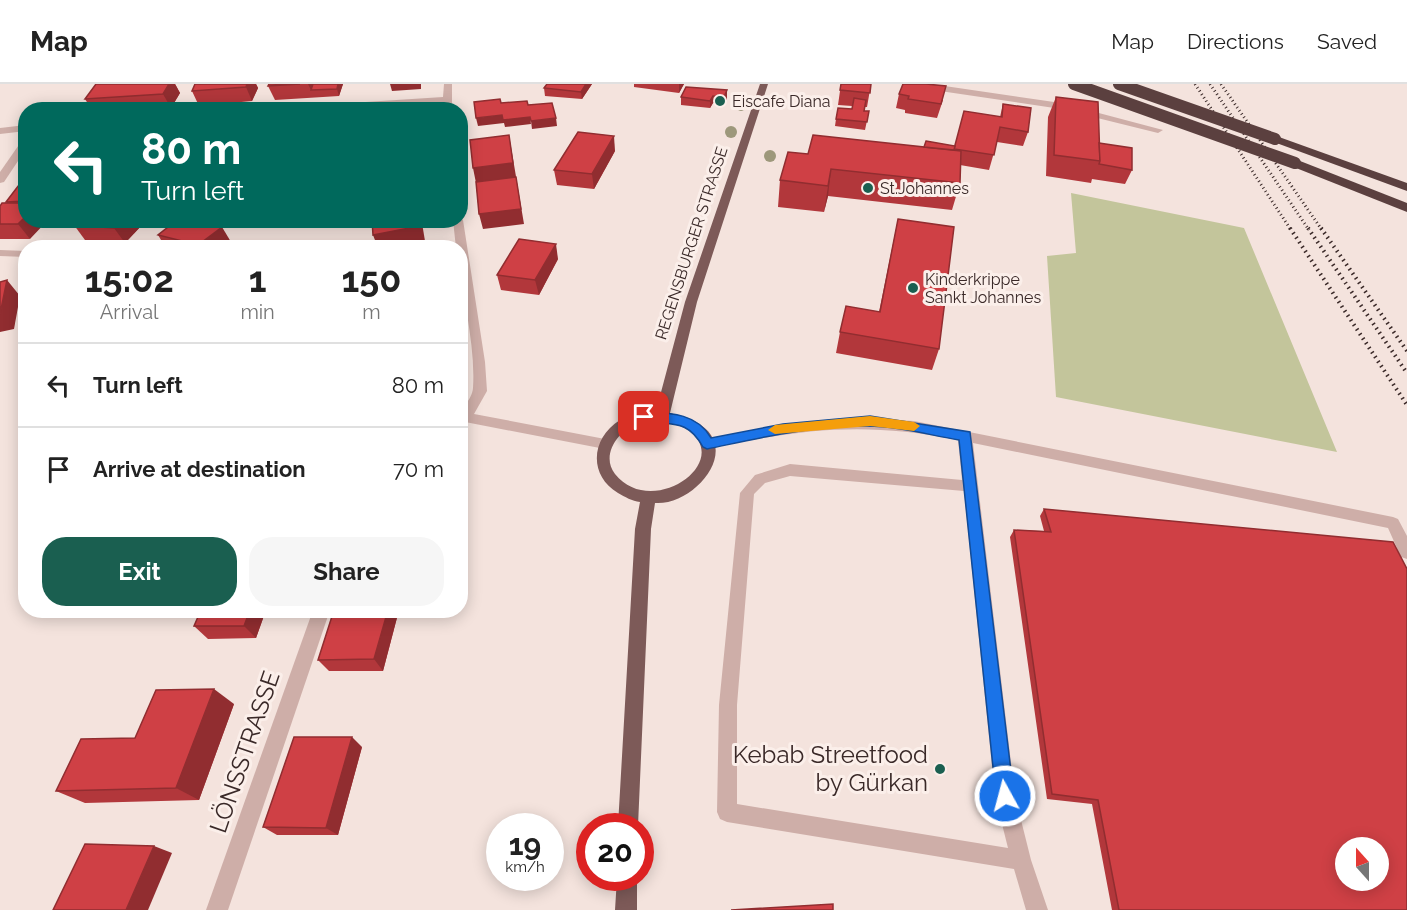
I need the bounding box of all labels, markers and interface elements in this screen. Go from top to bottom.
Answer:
text: Map [30,25,88,58]
text: Map [1111,29,1154,54]
text: Directions [1187,29,1284,54]
text: Saved [1317,29,1377,54]
place label: Eiscafe Diana [732,92,831,111]
marker: Eiscafe Diana [713,94,727,108]
text: 80 m [141,125,241,174]
icon: left [42,126,120,204]
street label: REGENSBURGER STRASSE [651,144,732,342]
text: Turn left [141,175,244,206]
place label: St.Johannes [880,179,969,198]
marker: St.Johannes [861,181,875,195]
text: 15:02 [85,258,174,300]
text: 1 [249,258,266,300]
text: 150 [341,258,401,300]
place label: Kinderkrippe Sankt Johannes [925,270,1041,307]
marker: Kinderkrippe Sankt Johannes [906,281,920,295]
text: Arrival [100,300,159,324]
text: min [240,300,275,324]
text: m [362,300,381,324]
icon: left [42,369,75,402]
text: Turn left [93,372,183,398]
text: 80 m [392,372,444,398]
pin [618,391,669,442]
icon: arrive [627,400,660,433]
icon: arrive [42,453,75,486]
text: Arrive at destination [93,456,306,482]
text: 70 m [393,456,444,482]
button: Exit [42,537,237,606]
button: Share [249,537,444,606]
street label: LÖNSSTRASSE [203,667,286,836]
place label: Kebab Streetfood by Gürkan [733,740,928,797]
marker: Kebab Streetfood by Gürkan [933,762,947,776]
position arrow [973,764,1037,828]
speed limit sign: 20 [576,813,654,891]
text: 19 [509,827,541,862]
north arrow [1335,837,1389,891]
map controls [1335,837,1389,891]
text: km/h [505,858,545,876]

